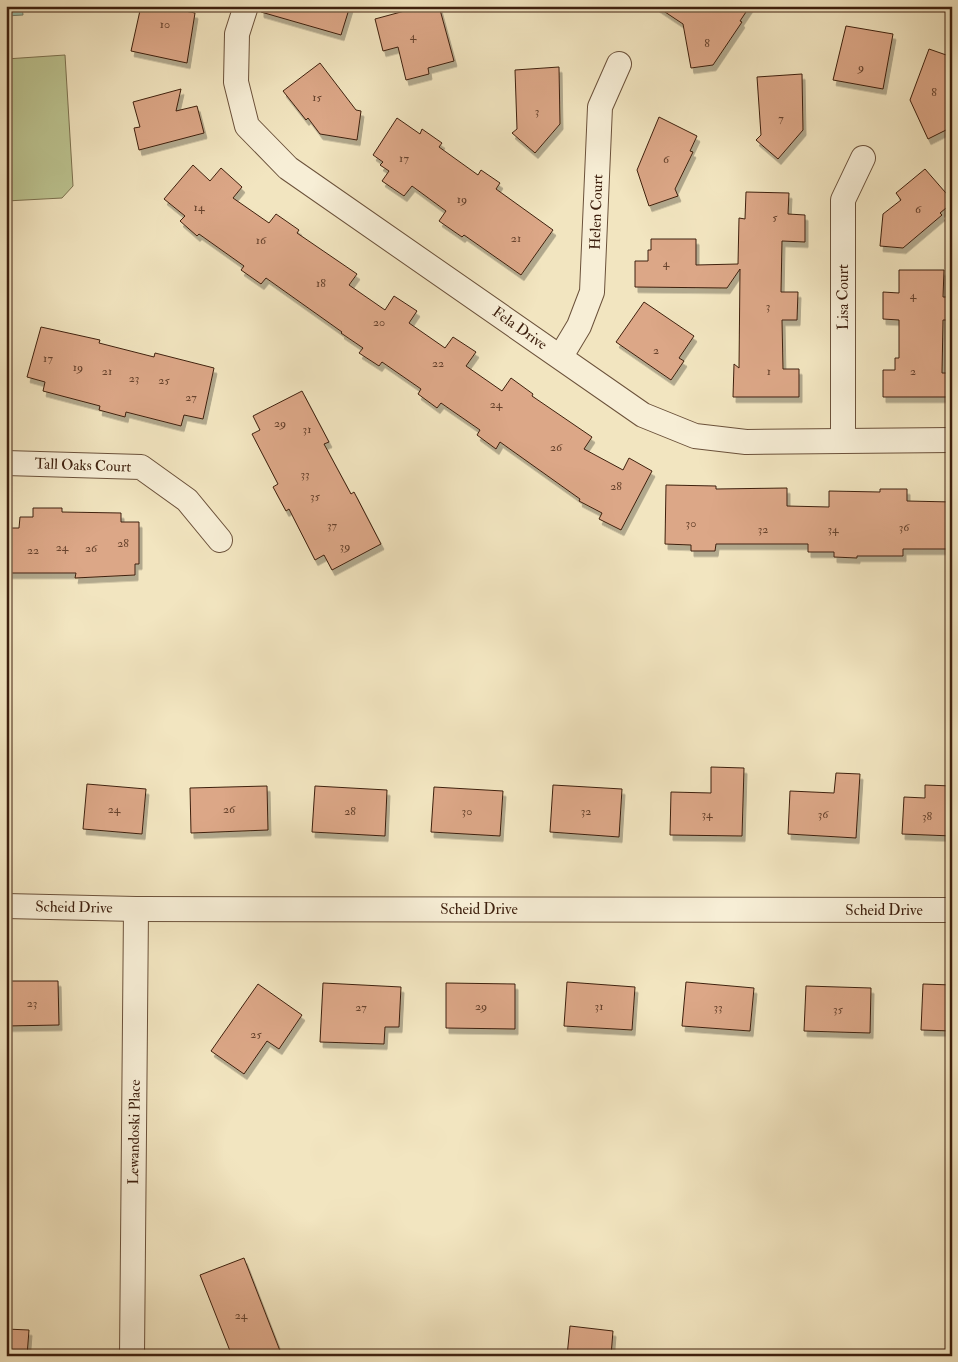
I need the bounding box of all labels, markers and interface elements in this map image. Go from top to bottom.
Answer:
house number: 10 [160,17,170,32]
house number: 4 [410,29,417,44]
house number: 8 [704,36,710,51]
house number: 9 [857,60,864,75]
house number: 8 [931,85,937,100]
house number: 15 [312,90,322,105]
house number: 3 [535,104,539,119]
house number: 7 [778,111,784,126]
house number: 17 [399,151,409,166]
house number: 6 [663,152,670,167]
street label: Helen Court [586,174,607,250]
house number: 19 [457,192,467,207]
house number: 14 [194,200,205,215]
house number: 6 [915,202,922,217]
house number: 5 [772,210,778,225]
house number: 21 [511,231,521,246]
house number: 16 [256,233,267,248]
house number: 4 [663,256,670,271]
street label: Lisa Court [834,264,853,330]
house number: 18 [316,276,326,291]
house number: 4 [910,288,917,303]
house number: 3 [766,299,770,314]
street label: Fela Drive [489,303,551,354]
house number: 20 [373,315,385,330]
house number: 2 [653,343,659,358]
house number: 17 [43,351,53,366]
house number: 22 [432,356,444,371]
house number: 19 [73,360,83,375]
house number: 21 [102,364,112,379]
house number: 1 [767,364,771,379]
house number: 2 [910,364,916,379]
house number: 23 [129,371,139,386]
house number: 25 [158,373,170,388]
house number: 27 [185,390,197,405]
house number: 24 [490,397,503,412]
house number: 29 [274,416,286,431]
house number: 31 [303,422,311,437]
house number: 26 [550,440,563,455]
street label: Tall Oaks Court [34,454,132,477]
house number: 33 [300,467,310,482]
house number: 28 [610,479,622,494]
house number: 35 [310,489,321,504]
house number: 30 [686,516,696,531]
house number: 37 [327,518,338,533]
house number: 36 [899,520,910,535]
house number: 32 [758,522,768,537]
house number: 34 [827,522,839,537]
house number: 28 [117,536,129,551]
house number: 39 [340,539,350,554]
house number: 24 [56,540,69,555]
house number: 26 [85,541,98,556]
house number: 22 [27,543,39,558]
house number: 24 [108,802,121,817]
house number: 26 [223,802,236,817]
house number: 28 [344,804,356,819]
house number: 30 [462,804,472,819]
house number: 32 [581,804,591,819]
house number: 34 [701,807,713,822]
house number: 36 [818,807,829,822]
house number: 38 [922,809,932,824]
street label: Scheid Drive [35,897,113,918]
street label: Scheid Drive [440,900,518,919]
street label: Scheid Drive [845,901,923,920]
house number: 23 [27,996,37,1011]
house number: 29 [475,999,487,1014]
house number: 31 [595,999,603,1014]
house number: 27 [355,1000,367,1015]
house number: 33 [713,1000,723,1015]
house number: 35 [833,1002,844,1017]
house number: 25 [250,1027,262,1042]
street label: Lewandoski Place [124,1079,145,1185]
house number: 24 [235,1308,248,1323]

